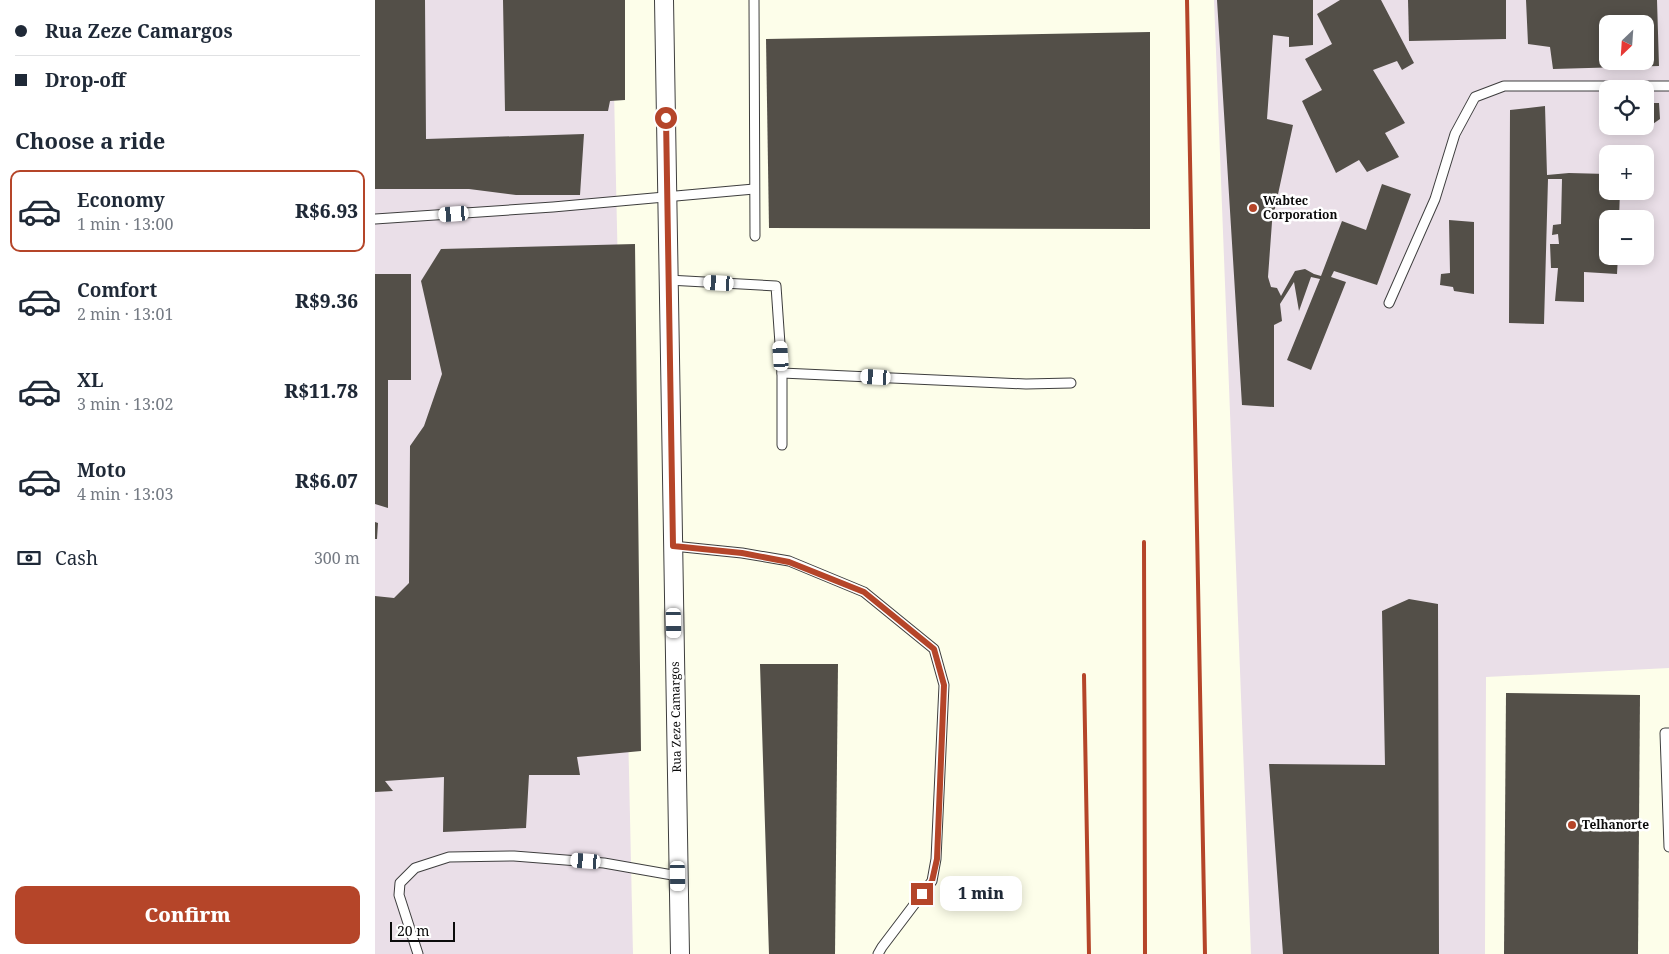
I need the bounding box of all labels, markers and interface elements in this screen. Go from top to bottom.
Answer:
north arrow [1599,15,1654,70]
map controls [1599,15,1654,265]
text: Rua Zeze Camargos [45,18,233,44]
text: Drop-off [45,67,125,93]
button: locate [1599,80,1654,135]
route start [655,107,677,129]
text: Choose a ride [15,125,165,155]
button: + [1599,145,1654,200]
text: Economy [77,187,165,213]
icon: car [17,189,62,234]
place label: Wabtec Corporation [1263,192,1337,223]
text: R$6.93 [295,198,358,224]
marker: Wabtec Corporation [1247,202,1259,214]
car [438,205,469,223]
button: − [1599,210,1654,265]
text: 1 min · 13:00 [77,213,173,235]
car [703,275,734,291]
text: Comfort [77,277,157,303]
icon: car [17,279,62,324]
text: R$9.36 [295,288,358,314]
text: 2 min · 13:01 [77,303,173,325]
car [772,341,789,371]
text: XL [77,367,103,393]
icon: car [17,369,62,414]
car [860,369,891,385]
text: R$11.78 [284,378,358,404]
text: 3 min · 13:02 [77,393,173,415]
text: Moto [77,457,126,483]
icon: car [17,459,62,504]
text: R$6.07 [295,468,358,494]
text: 4 min · 13:03 [77,483,173,505]
icon: cash [15,544,43,572]
text: Cash [55,545,98,571]
text: 300 m [314,547,360,569]
car [666,608,681,638]
street label: Rua Zeze Camargos [666,661,685,773]
place label: Telhanorte [1582,816,1649,833]
marker: Telhanorte [1566,819,1578,831]
car [570,852,601,870]
car [670,861,685,891]
callout: 1 min [939,876,1022,912]
text: 1 min [958,882,1004,904]
route end [911,883,933,905]
button: Confirm [15,886,360,944]
scale bar [390,919,455,942]
text: 20 m [397,921,430,940]

